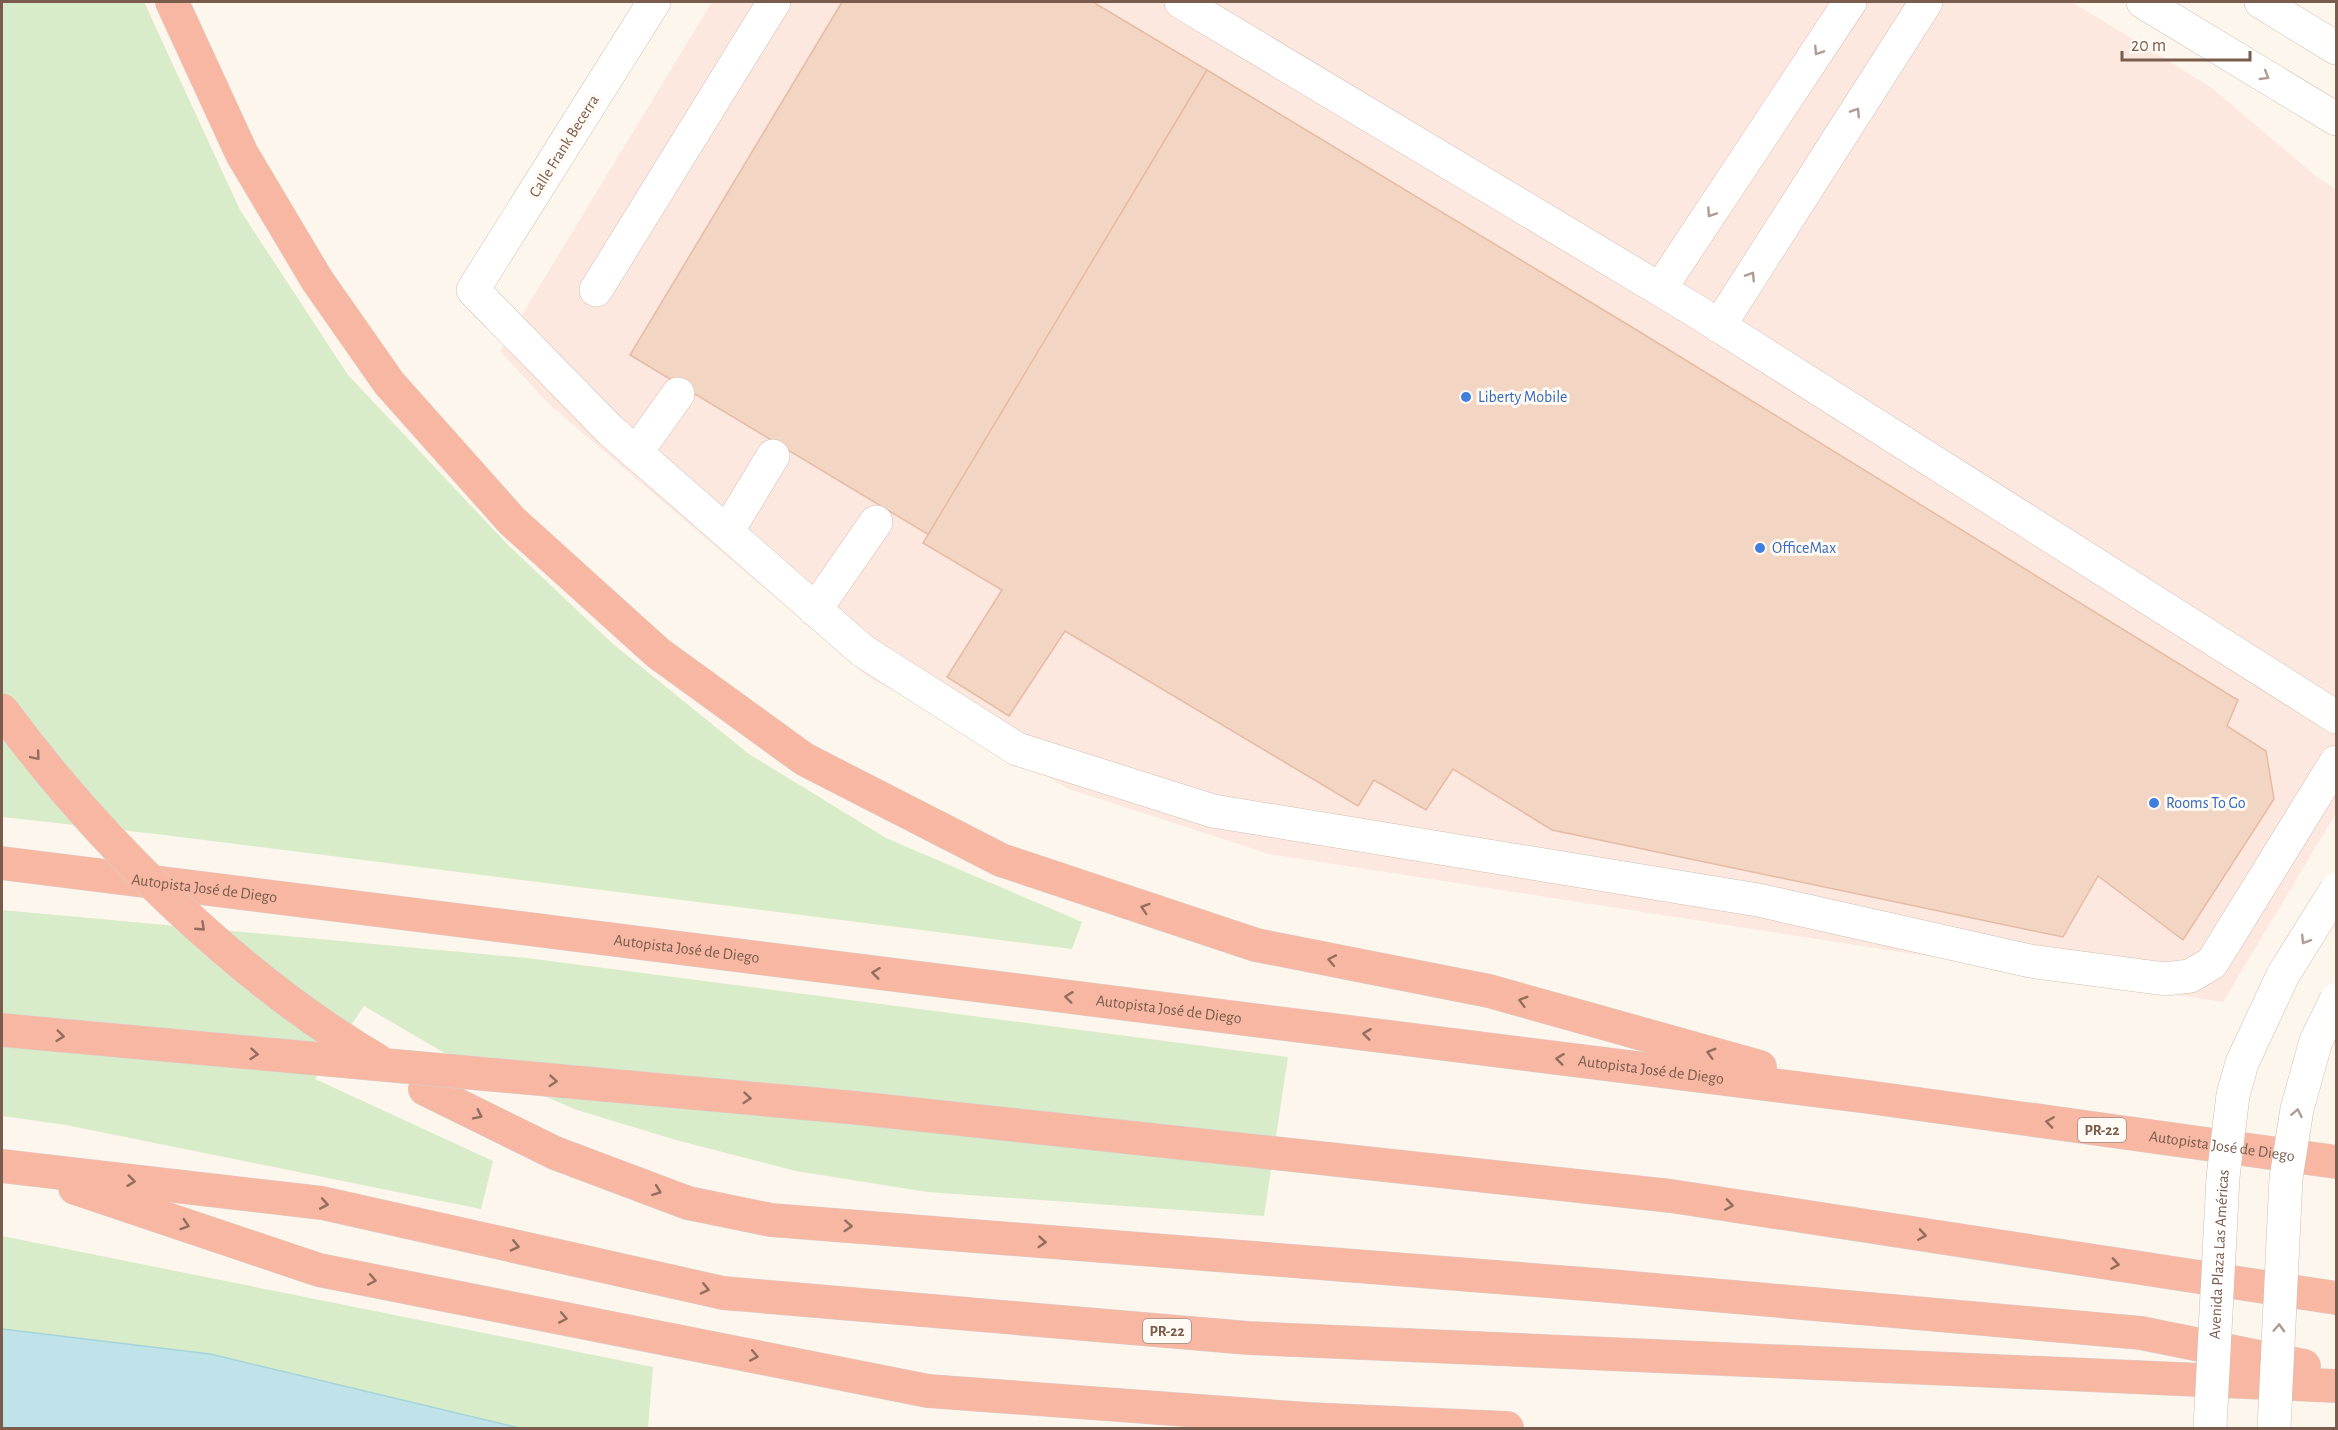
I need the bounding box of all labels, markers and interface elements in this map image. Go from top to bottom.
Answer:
scale bar [2122,24,2250,62]
text: 20 m [2131,37,2166,55]
one-way arrow [1815,44,1826,55]
one-way arrow [2259,68,2269,80]
street label: Calle Frank Becerra [526,92,602,200]
one-way arrow [1848,108,1860,118]
one-way arrow [1707,207,1718,218]
one-way arrow [1743,272,1755,282]
place label: Liberty Mobile [1478,389,1567,406]
marker: Liberty Mobile [1459,390,1473,404]
place label: OfficeMax [1772,540,1836,556]
marker: OfficeMax [1753,541,1767,555]
one-way arrow [29,750,40,761]
place label: Rooms To Go [2166,795,2246,811]
marker: Rooms To Go [2147,796,2161,810]
street label: Autopista José de Diego [131,871,278,905]
one-way arrow [1140,903,1151,915]
one-way arrow [194,920,204,931]
street label: Autopista José de Diego [613,932,761,966]
one-way arrow [2301,934,2313,944]
one-way arrow [1328,954,1338,967]
one-way arrow [871,967,880,979]
one-way arrow [1064,991,1074,1004]
street label: Autopista José de Diego [1095,992,1243,1026]
one-way arrow [1518,996,1529,1008]
one-way arrow [55,1029,64,1042]
one-way arrow [1362,1029,1371,1041]
one-way arrow [249,1047,258,1060]
one-way arrow [1706,1048,1716,1061]
one-way arrow [1556,1053,1565,1065]
street label: Autopista José de Diego [1577,1053,1725,1087]
one-way arrow [548,1074,557,1087]
one-way arrow [742,1091,751,1104]
one-way arrow [471,1108,482,1119]
one-way arrow [2290,1109,2303,1119]
one-way arrow [2045,1117,2054,1129]
road number: PR-22 [2078,1118,2126,1142]
street label: Autopista José de Diego [2148,1128,2296,1164]
street label: Avenida Plaza Las Américas [2207,1168,2232,1340]
one-way arrow [126,1174,135,1187]
one-way arrow [651,1184,662,1196]
one-way arrow [319,1197,329,1210]
one-way arrow [1725,1198,1734,1210]
one-way arrow [179,1218,190,1230]
one-way arrow [843,1220,852,1233]
one-way arrow [1917,1228,1927,1240]
one-way arrow [1038,1235,1047,1248]
one-way arrow [510,1239,520,1252]
one-way arrow [2110,1258,2119,1270]
one-way arrow [367,1273,377,1286]
one-way arrow [700,1282,710,1295]
one-way arrow [558,1311,568,1324]
road number: PR-22 [1143,1319,1191,1343]
one-way arrow [2272,1324,2285,1333]
one-way arrow [749,1349,759,1362]

